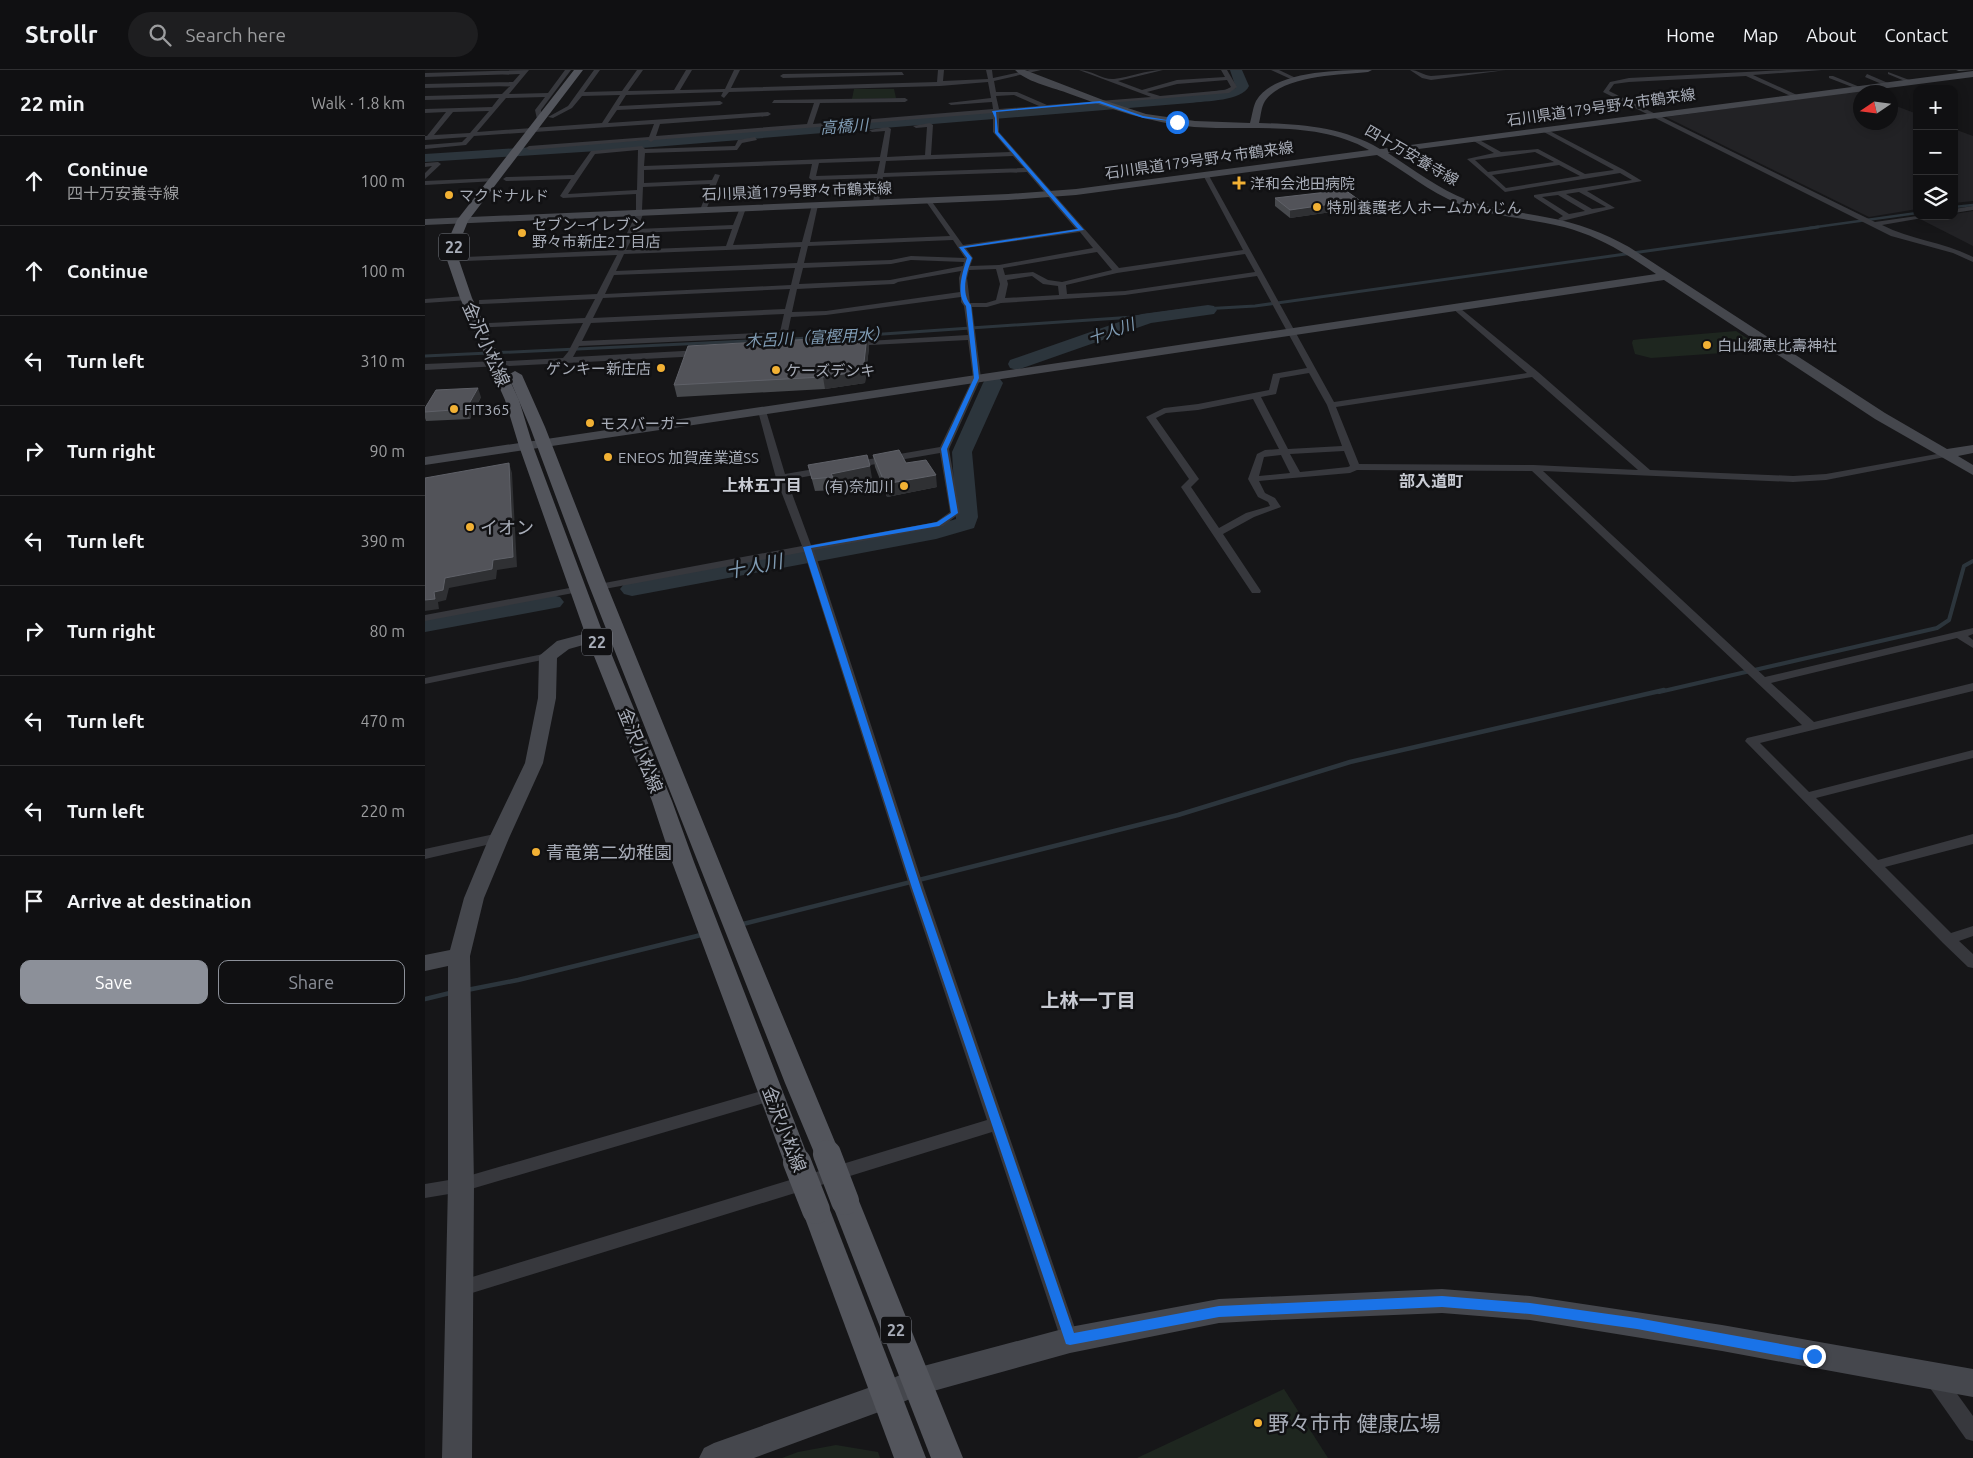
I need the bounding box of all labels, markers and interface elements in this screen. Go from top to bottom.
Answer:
search box [128,12,478,57]
text: Strollr [25,21,98,48]
icon: search [146,21,174,49]
text: Search here [186,24,286,46]
text: Home [1666,25,1715,45]
text: Map [1743,25,1778,45]
text: About [1806,25,1856,45]
text: Contact [1884,25,1948,45]
street label: 石川県道179号野々市鶴来線 [1506,85,1696,129]
north arrow [1853,85,1898,130]
map controls [1913,85,1958,220]
button: + [1913,85,1958,130]
text: 22 min [20,91,85,115]
text: Walk · 1.8 km [311,94,405,112]
route start [1166,111,1189,134]
water label: 高橋川 [819,115,871,137]
street label: 四十万安養寺線 [1362,121,1462,189]
button: − [1913,130,1958,175]
street label: 石川県道179号野々市鶴来線 [1104,138,1294,182]
text: Continue [67,158,148,180]
icon: ahead [20,167,48,195]
text: 100 m [360,172,405,190]
place label: 洋和会池田病院 [1250,175,1355,192]
button: layers [1913,175,1958,220]
marker: 洋和会池田病院 [1232,176,1246,190]
street label: 石川県道179号野々市鶴来線 [702,179,892,203]
text: 四十万安養寺線 [67,184,179,202]
place label: マクドナルド [459,187,549,204]
marker: マクドナルド [443,189,455,201]
place label: 特別養護老人ホームかんじん [1327,199,1522,216]
marker: 特別養護老人ホームかんじん [1311,201,1323,213]
place label: セブン−イレブン 野々市新庄2丁目店 [532,216,660,250]
marker: セブン−イレブン 野々市新庄2丁目店 [516,227,528,239]
road number: 22 [439,233,469,260]
icon: ahead [20,257,48,285]
text: Continue [67,260,148,282]
text: 100 m [360,262,405,280]
street label: 金沢小松線 [460,299,514,389]
water label: 十人川 [1085,314,1139,347]
water label: 木呂川（富樫用水） [745,324,889,350]
place label: 白山郷恵比壽神社 [1717,337,1837,354]
marker: 白山郷恵比壽神社 [1701,339,1713,351]
icon: left [20,347,48,375]
text: Turn left [67,350,145,372]
text: 310 m [360,352,405,370]
place label: ゲンキー新庄店 [546,360,651,377]
marker: ゲンキー新庄店 [655,362,667,374]
place label: ケーズデンキ [786,362,875,379]
marker: ケーズデンキ [770,364,782,376]
place label: FIT365 [464,401,509,418]
marker: FIT365 [448,403,460,415]
place label: モスバーガー [600,415,690,432]
marker: モスバーガー [584,417,596,429]
icon: right [20,437,48,465]
text: Turn right [67,440,155,462]
text: 90 m [369,442,405,460]
place label: ENEOS 加賀産業道SS [618,449,759,466]
marker: ENEOS 加賀産業道SS [602,451,614,463]
district label: 部入道町 [1399,472,1463,490]
district label: 上林五丁目 [722,476,802,494]
place label: (有)奈加川 [825,478,894,495]
marker: (有)奈加川 [898,480,910,492]
place label: イオン [480,517,534,537]
marker: イオン [464,521,476,533]
icon: left [20,527,48,555]
text: Turn left [67,530,145,552]
text: 390 m [360,532,405,550]
water label: 十人川 [724,549,786,582]
icon: right [20,617,48,645]
text: Turn right [67,620,155,642]
text: 80 m [369,622,405,640]
road number: 22 [582,628,612,656]
street label: 金沢小松線 [615,705,667,795]
icon: left [20,707,48,735]
text: Turn left [67,710,145,732]
text: 470 m [360,712,405,730]
icon: left [20,797,48,825]
text: Turn left [67,800,145,822]
text: 220 m [360,802,405,820]
place label: 青竜第二幼稚園 [546,842,672,862]
marker: 青竜第二幼稚園 [530,846,542,858]
icon: arrive [20,887,48,915]
text: Arrive at destination [67,890,252,912]
button: Save [20,960,208,1004]
button: Share [218,960,405,1004]
district label: 上林一丁目 [1040,989,1136,1011]
street label: 金沢小松線 [760,1083,810,1175]
road number: 22 [881,1316,911,1344]
route end [1803,1345,1826,1368]
place label: 野々市市 健康広場 [1268,1411,1441,1435]
marker: 野々市市 健康広場 [1252,1417,1264,1429]

